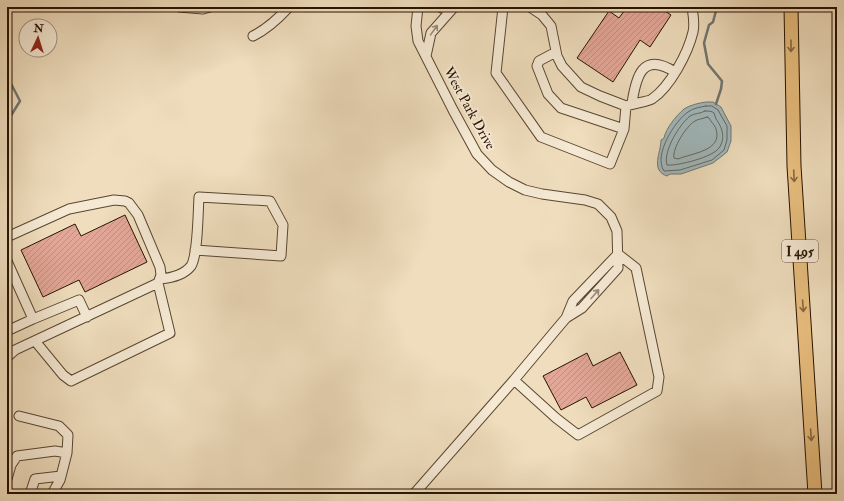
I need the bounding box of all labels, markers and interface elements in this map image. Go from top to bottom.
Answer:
north arrow [18,18,58,58]
text: N [32,22,45,35]
one-way arrow [430,24,438,35]
one-way arrow [787,39,795,52]
street label: West Park Drive [439,63,499,153]
one-way arrow [791,169,798,182]
road number: I 495 [782,240,818,262]
one-way arrow [590,289,599,299]
one-way arrow [800,299,807,312]
one-way arrow [808,428,815,441]

